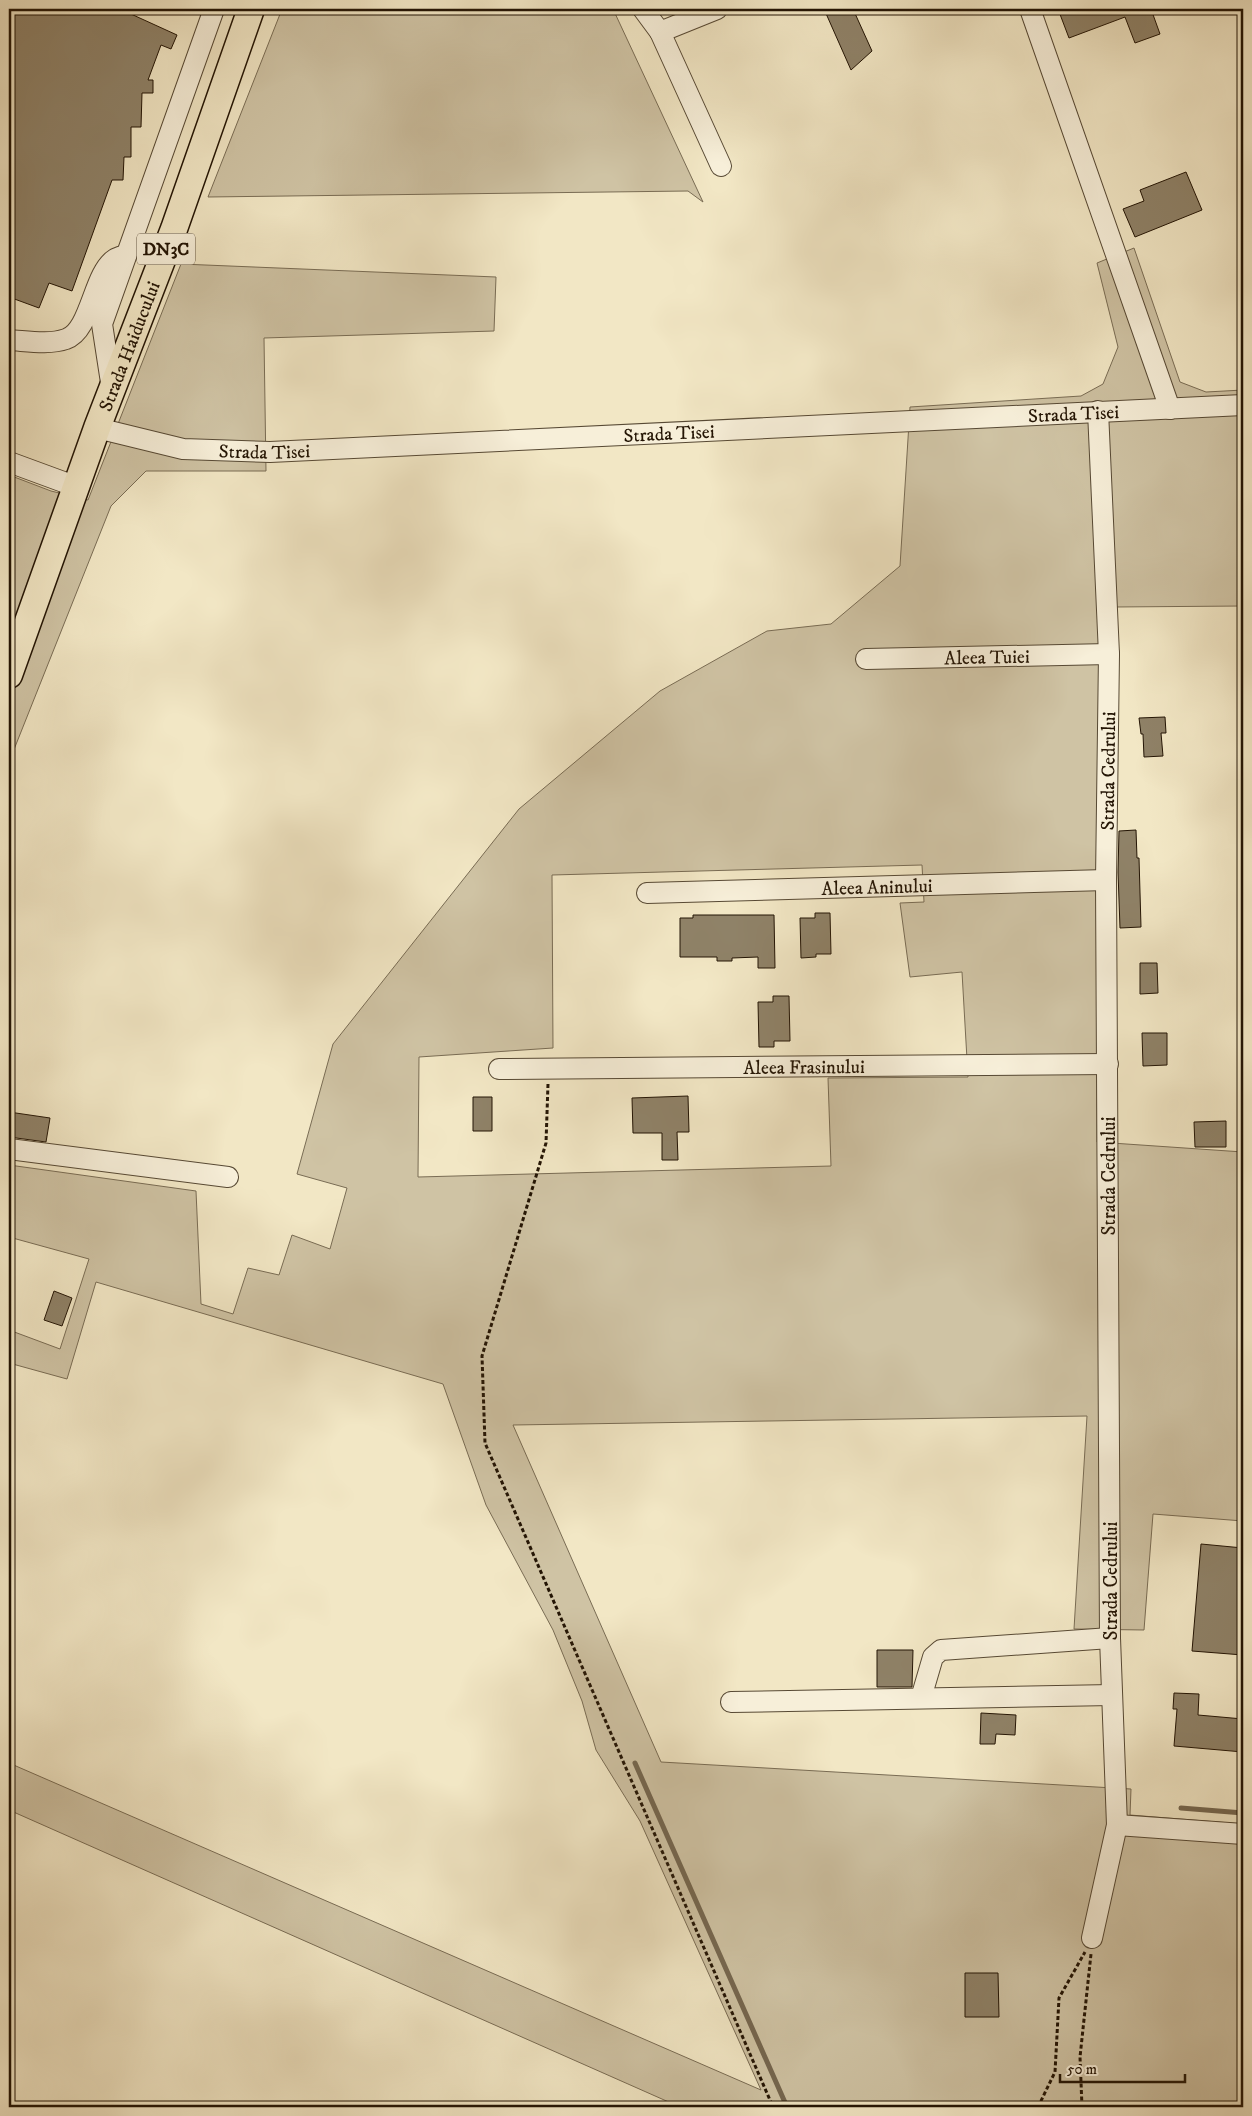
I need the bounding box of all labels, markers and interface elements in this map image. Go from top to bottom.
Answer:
road number: DN3C [137,233,195,264]
street label: Strada Haiducului [95,278,166,415]
street label: Strada Tisei [1027,401,1120,428]
street label: Strada Tisei [623,421,715,448]
street label: Strada Tisei [218,440,311,465]
street label: Aleea Tuiei [944,646,1030,670]
street label: Strada Cedrului [1097,711,1121,830]
street label: Aleea Aninului [821,875,933,901]
street label: Aleea Frasinului [743,1056,865,1080]
street label: Strada Cedrului [1098,1117,1121,1235]
street label: Strada Cedrului [1100,1522,1123,1640]
scale bar [1060,2051,1184,2083]
text: 50 m [1067,2060,1097,2079]

